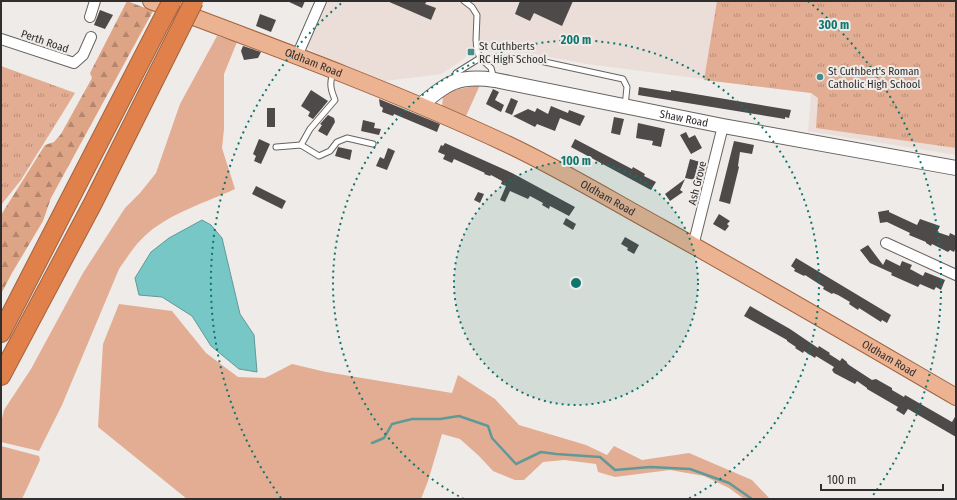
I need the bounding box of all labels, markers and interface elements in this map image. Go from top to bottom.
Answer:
text: 300 m [818,18,849,32]
street label: Perth Road [19,27,70,56]
text: 200 m [560,33,591,47]
place label: St Cuthberts RC High School [479,40,547,66]
street label: Oldham Road [283,46,344,80]
marker: St Cuthberts RC High School [466,47,476,57]
place label: St Cuthbert's Roman Catholic High School [828,65,921,91]
marker: St Cuthbert's Roman Catholic High School [815,72,825,82]
street label: Shaw Road [658,107,709,130]
text: 100 m [561,154,591,168]
street label: Ash Grove [686,160,709,206]
street label: Oldham Road [578,177,637,219]
centre of rings [569,276,583,290]
street label: Oldham Road [859,338,919,379]
scale bar [821,466,943,492]
text: 100 m [827,473,856,487]

